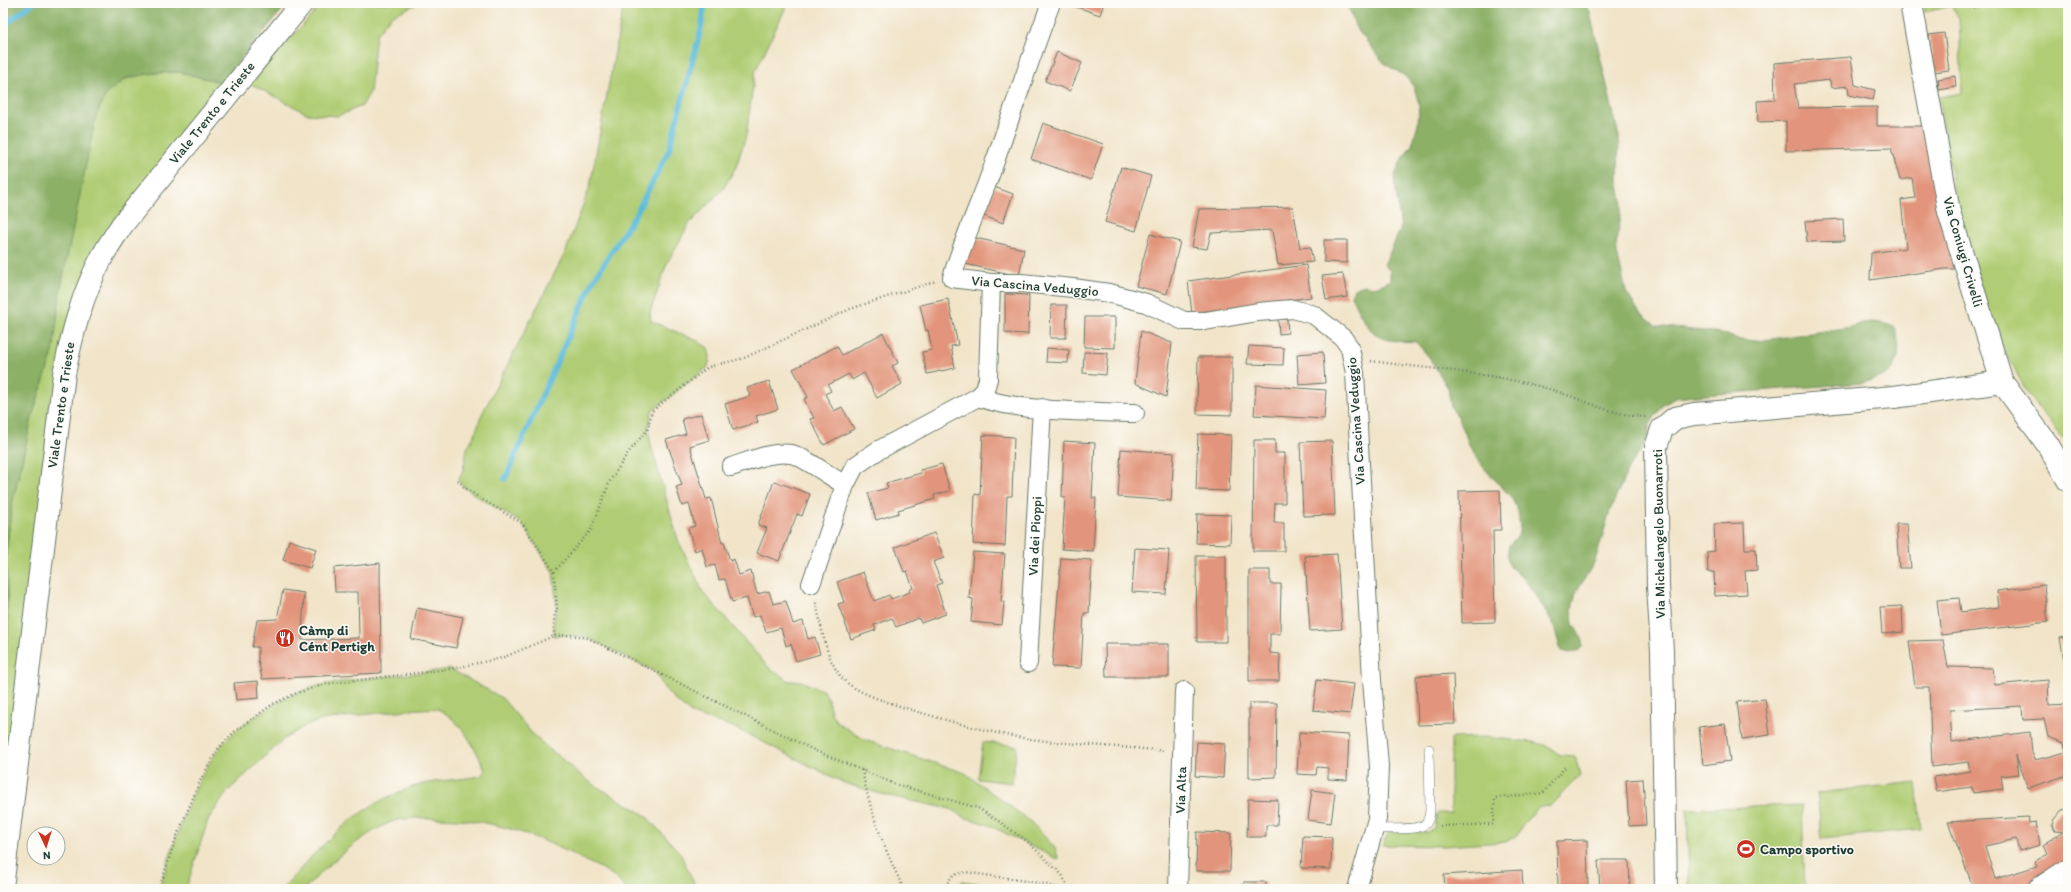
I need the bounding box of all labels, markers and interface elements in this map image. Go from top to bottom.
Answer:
street label: Viale Trento e Trieste [165,58,259,168]
street label: Via Coniugi Crivelli [1939,195,1987,309]
street label: Via Cascina Veduggio [971,272,1099,300]
street label: Viale Trento e Trieste [44,340,78,469]
street label: Via Cascina Veduggio [1343,357,1369,485]
street label: Via Michelangelo Buonarroti [1649,449,1669,619]
street label: Via dei Pioppi [1024,496,1046,576]
place label: Càmp di Cént Pertigh [299,622,375,655]
restaurant icon: Càmp di Cént Pertigh [274,627,296,649]
street label: Via Alta [1172,765,1190,814]
north arrow [26,826,66,866]
sports icon: Campo sportivo [1735,838,1757,860]
place label: Campo sportivo [1760,841,1854,858]
text: N [42,849,51,862]

